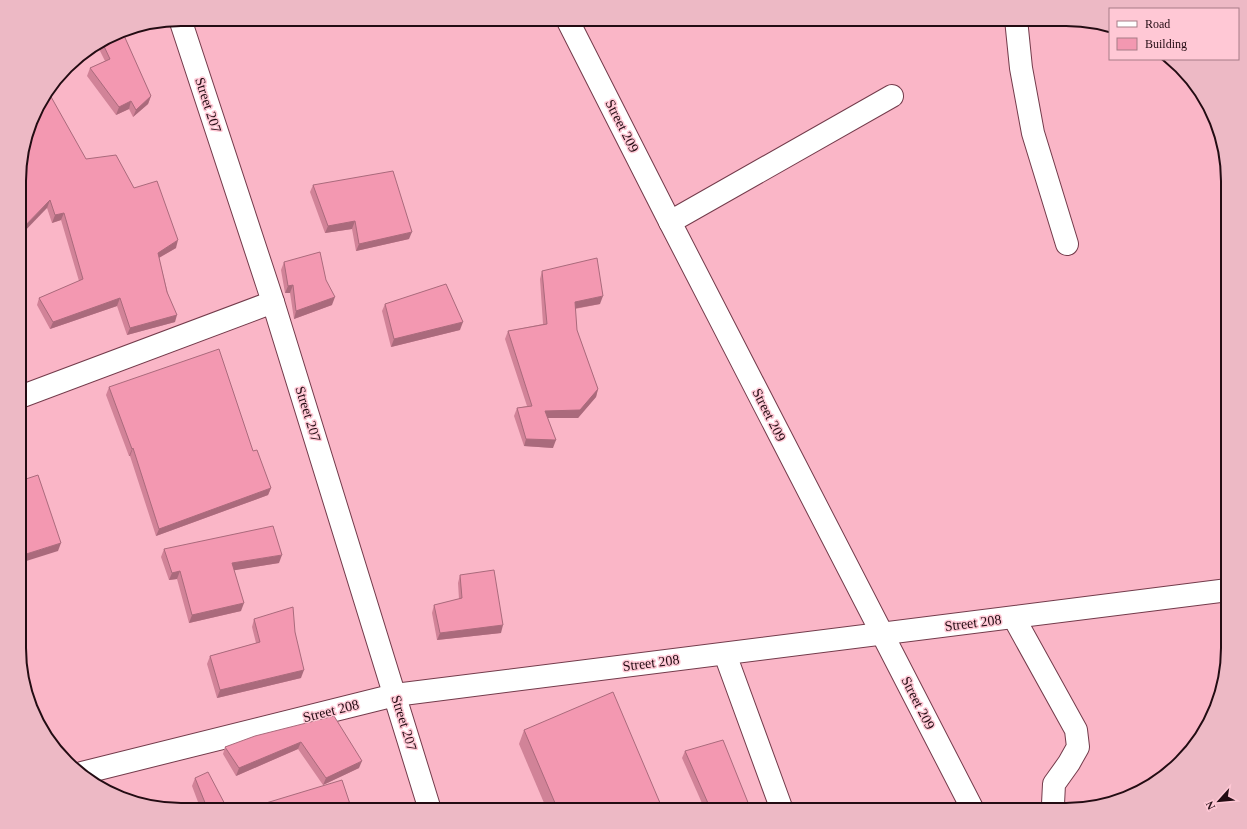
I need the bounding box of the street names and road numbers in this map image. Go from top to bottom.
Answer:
street label: Street 207 [192,76,224,134]
street label: Street 209 [602,97,642,155]
street label: Street 207 [292,384,324,444]
street label: Street 209 [749,386,789,444]
street label: Street 208 [944,612,1002,634]
street label: Street 208 [622,652,680,674]
street label: Street 209 [898,674,938,732]
street label: Street 207 [388,693,420,753]
street label: Street 208 [301,697,361,725]

